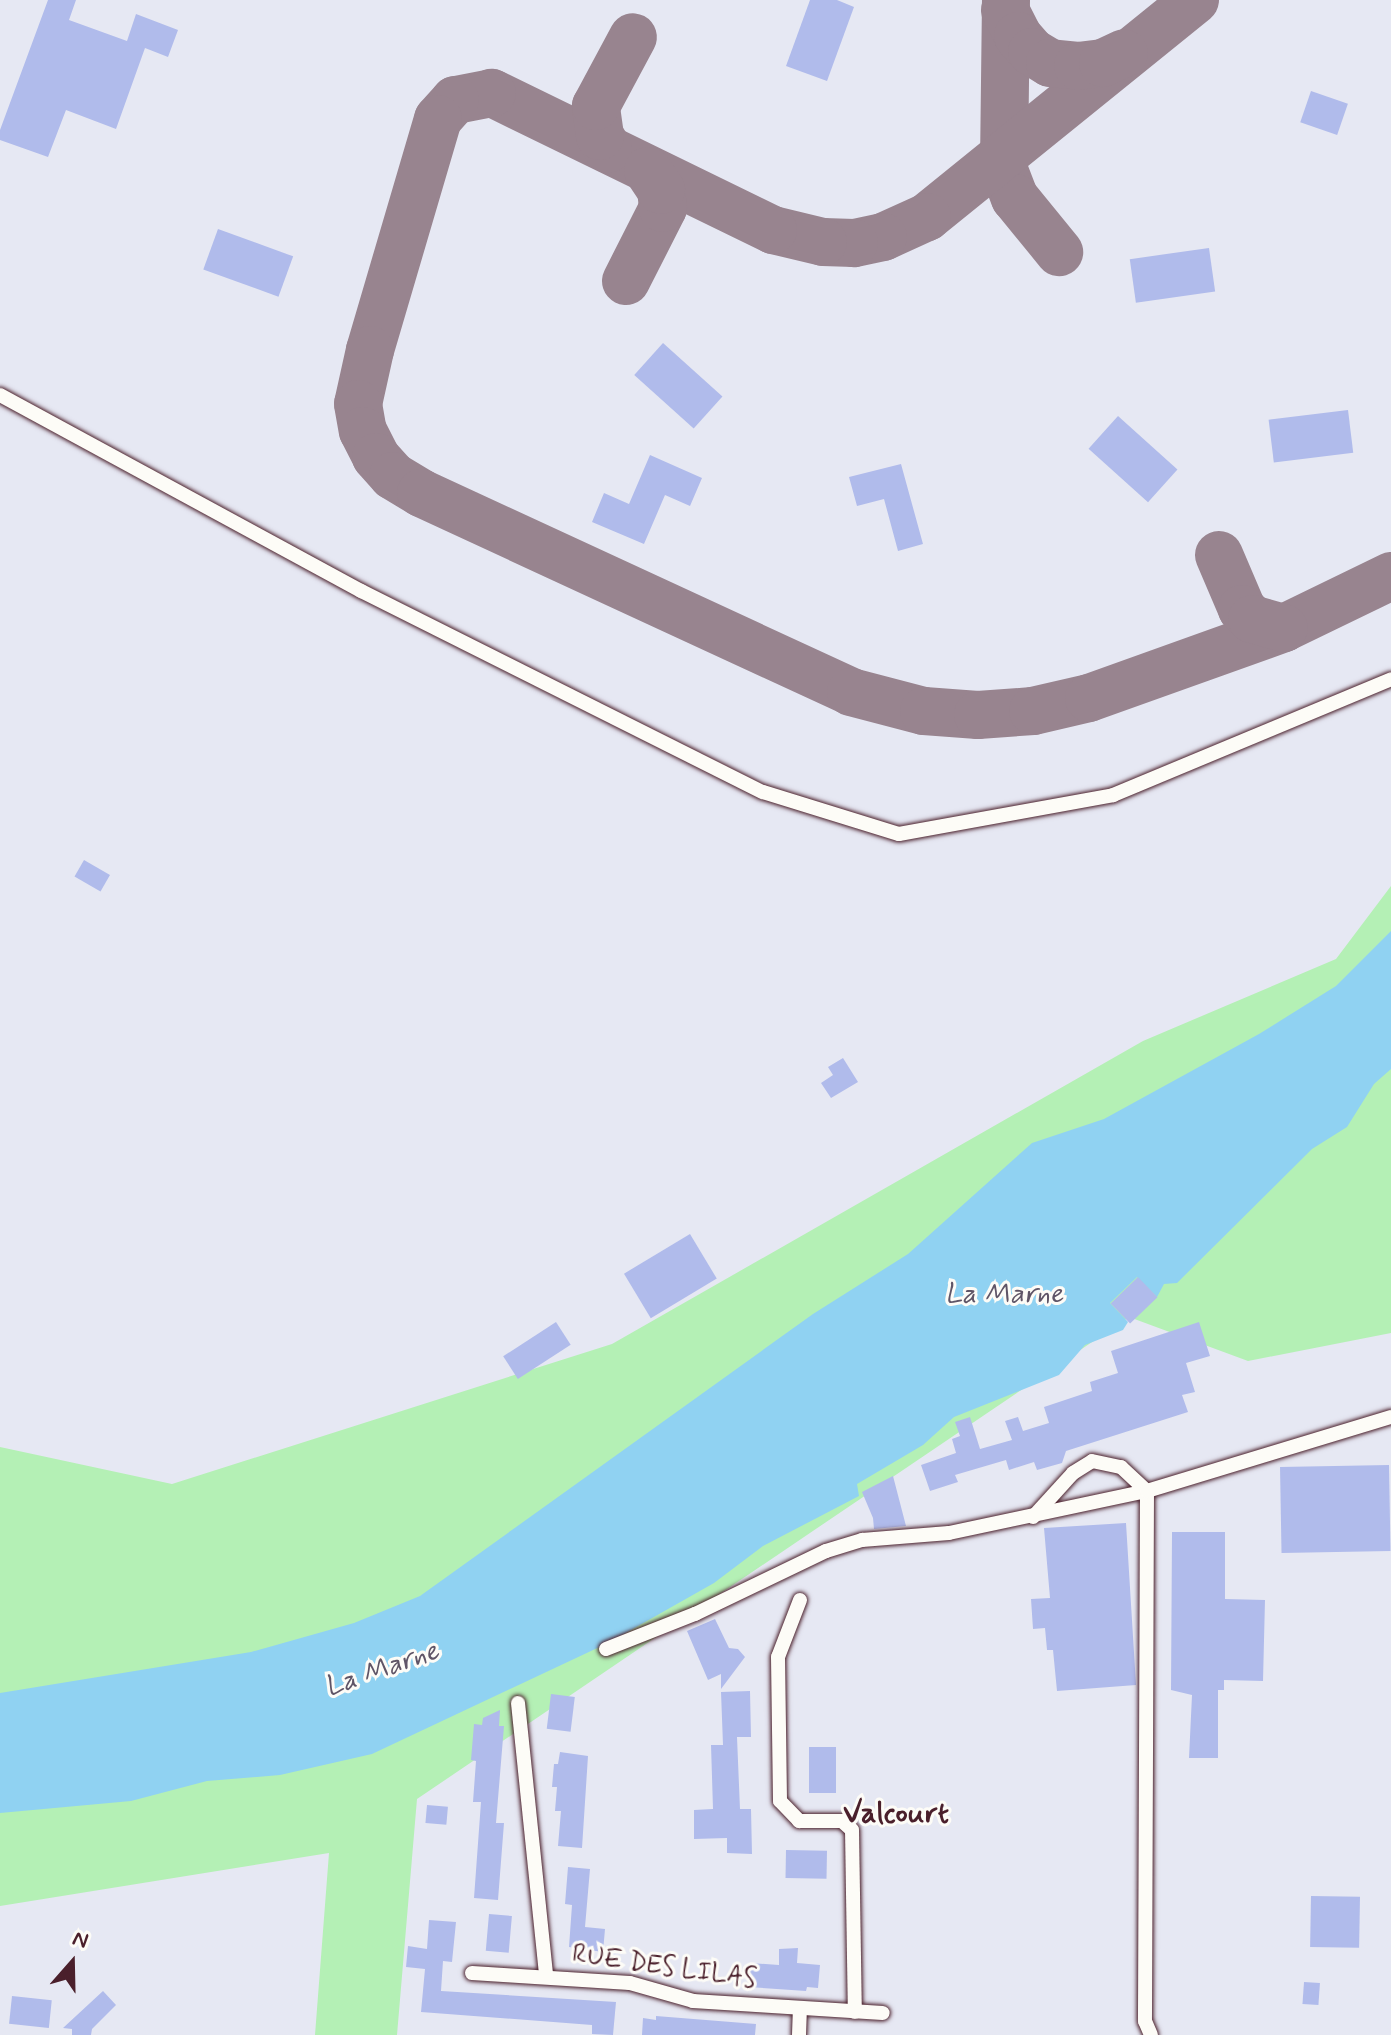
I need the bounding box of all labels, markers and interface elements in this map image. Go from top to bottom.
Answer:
water label: La Marne [942,1278,1066,1312]
water label: La Marne [318,1634,446,1706]
district label: Valcourt [843,1796,949,1832]
north arrow [32,1923,112,2003]
text: N [69,1925,92,1956]
street label: RUE DES LILAS [570,1940,758,1996]

